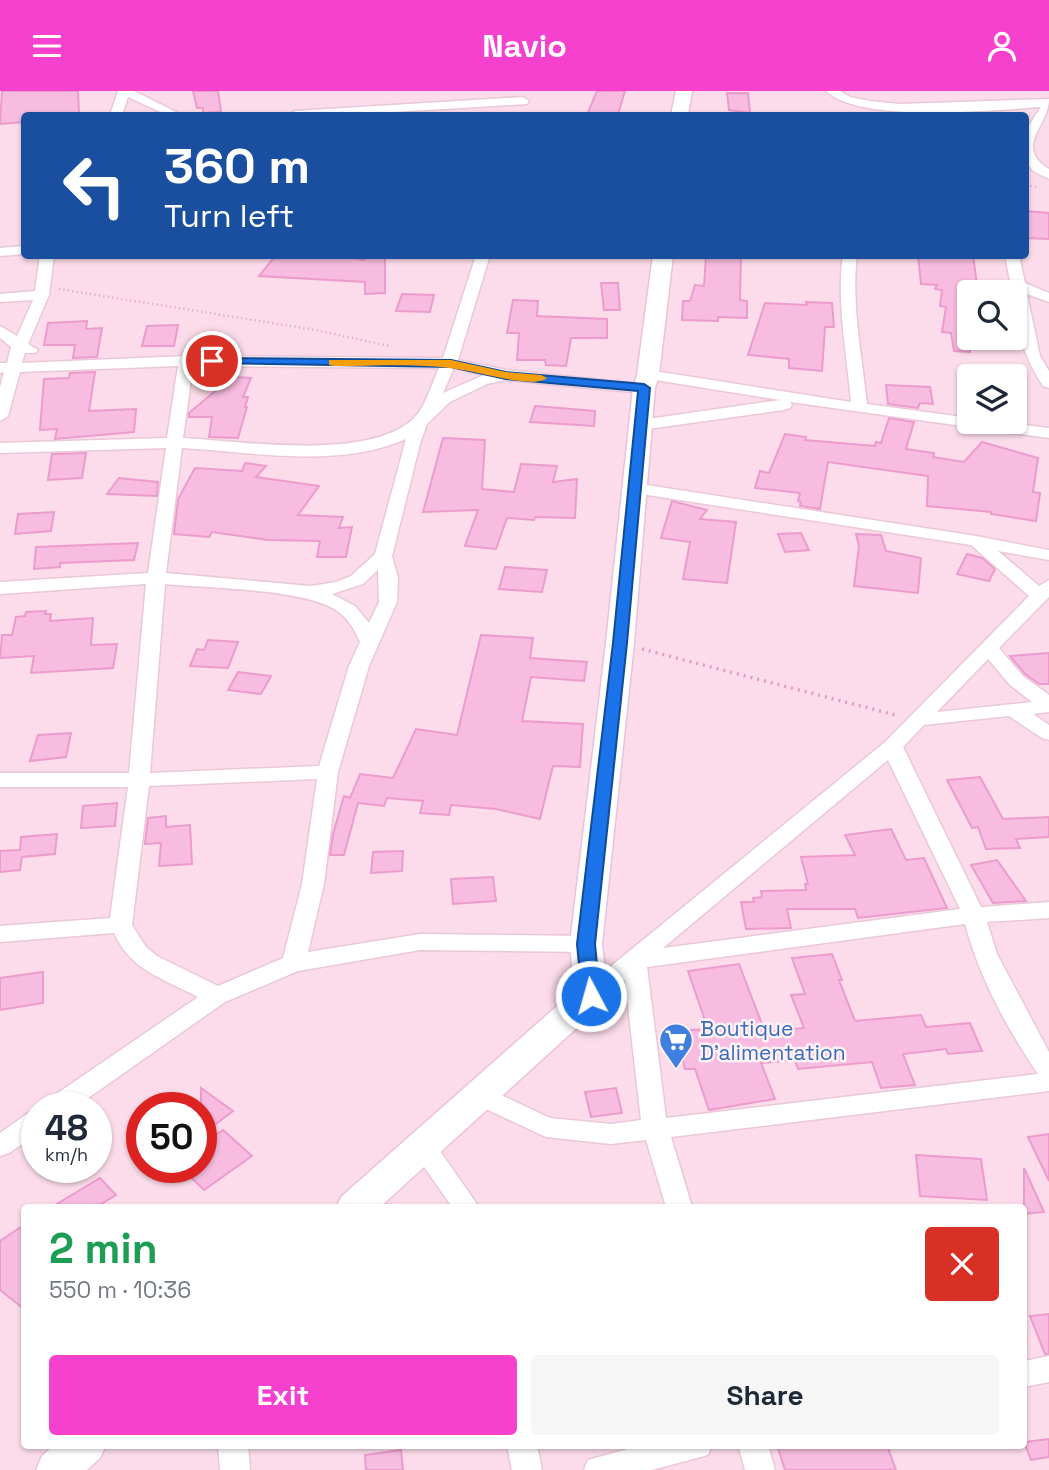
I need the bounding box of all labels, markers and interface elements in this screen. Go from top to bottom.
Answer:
text: Navio [482,26,567,66]
icon: menu [28,27,66,65]
icon: person [983,27,1021,65]
text: 360 m [164,135,310,197]
icon: left [49,140,140,231]
text: Turn left [164,196,294,236]
map controls [957,280,1027,434]
button: search [957,280,1027,350]
pin [182,331,242,391]
icon: arrive [193,342,231,380]
button: layers [957,364,1027,434]
position arrow [554,959,628,1033]
place label: Boutique D'alimentation [700,1015,846,1066]
supermarket icon: Boutique D'alimentation [657,1021,695,1070]
speed limit sign: 50 [126,1092,217,1183]
text: 48 [45,1106,88,1150]
text: km/h [45,1143,88,1166]
text: 2 min [49,1222,158,1275]
button: close [925,1227,999,1301]
text: 550 m · 10:36 [49,1275,191,1305]
button: Exit [49,1355,517,1435]
button: Share [531,1355,999,1435]

